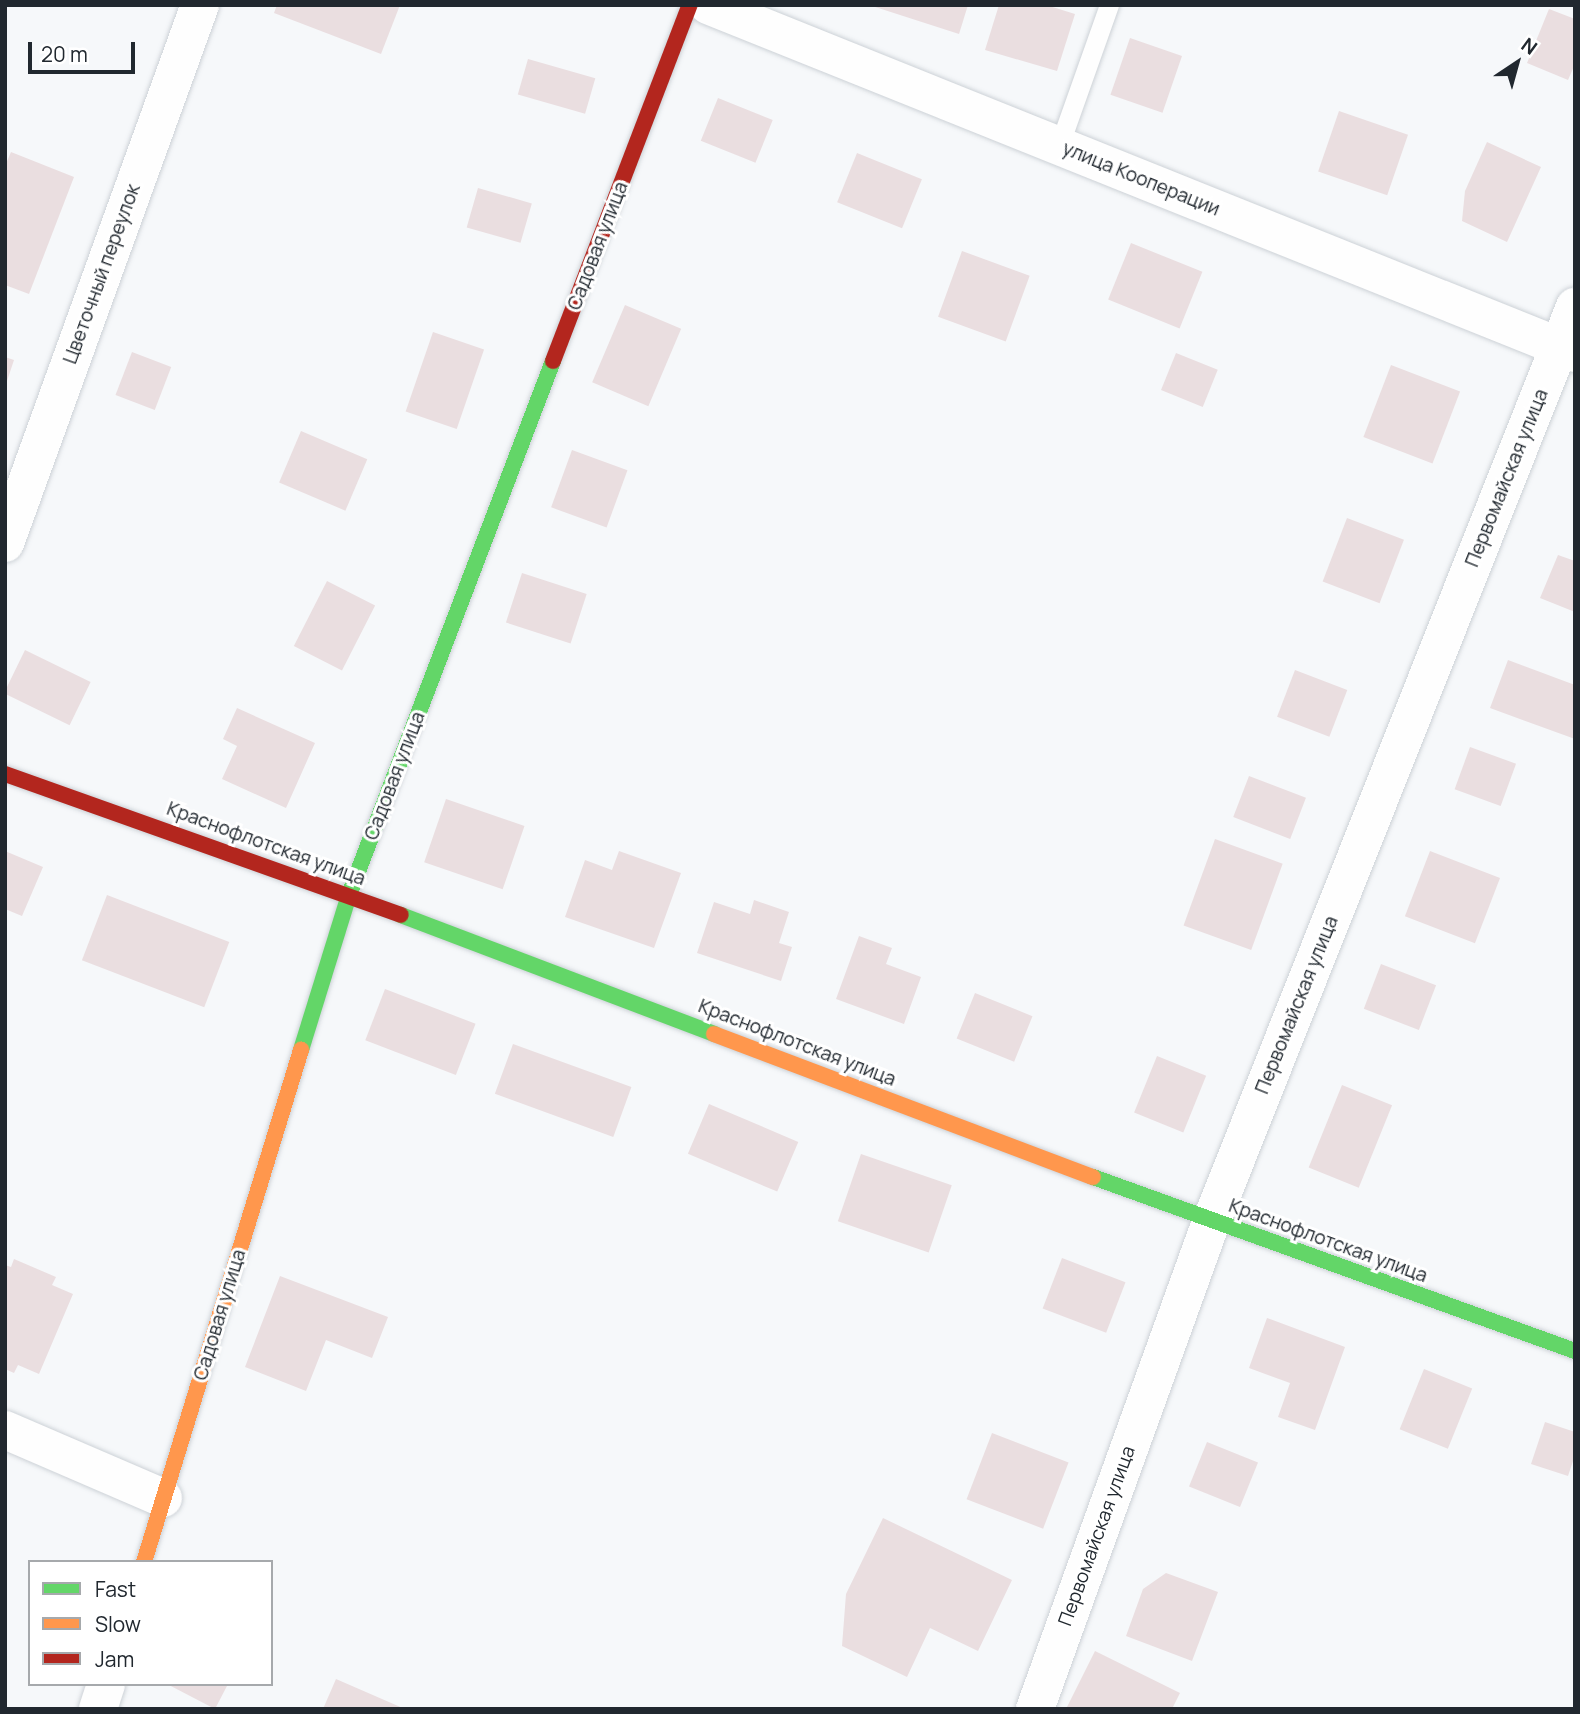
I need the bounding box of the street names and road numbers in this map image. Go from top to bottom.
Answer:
street label: улица Кооперации [1059,137,1223,221]
street label: Садовая улица [563,179,633,313]
street label: Цветочный переулок [59,181,145,367]
street label: Первомайская улица [1461,386,1553,570]
street label: Садовая улица [360,709,430,843]
street label: Краснофлотская улица [164,797,368,891]
street label: Первомайская улица [1251,913,1343,1097]
street label: Краснофлотская улица [695,995,899,1091]
street label: Краснофлотская улица [1226,1194,1430,1288]
street label: Садовая улица [189,1247,251,1383]
street label: Первомайская улица [1054,1443,1140,1629]

